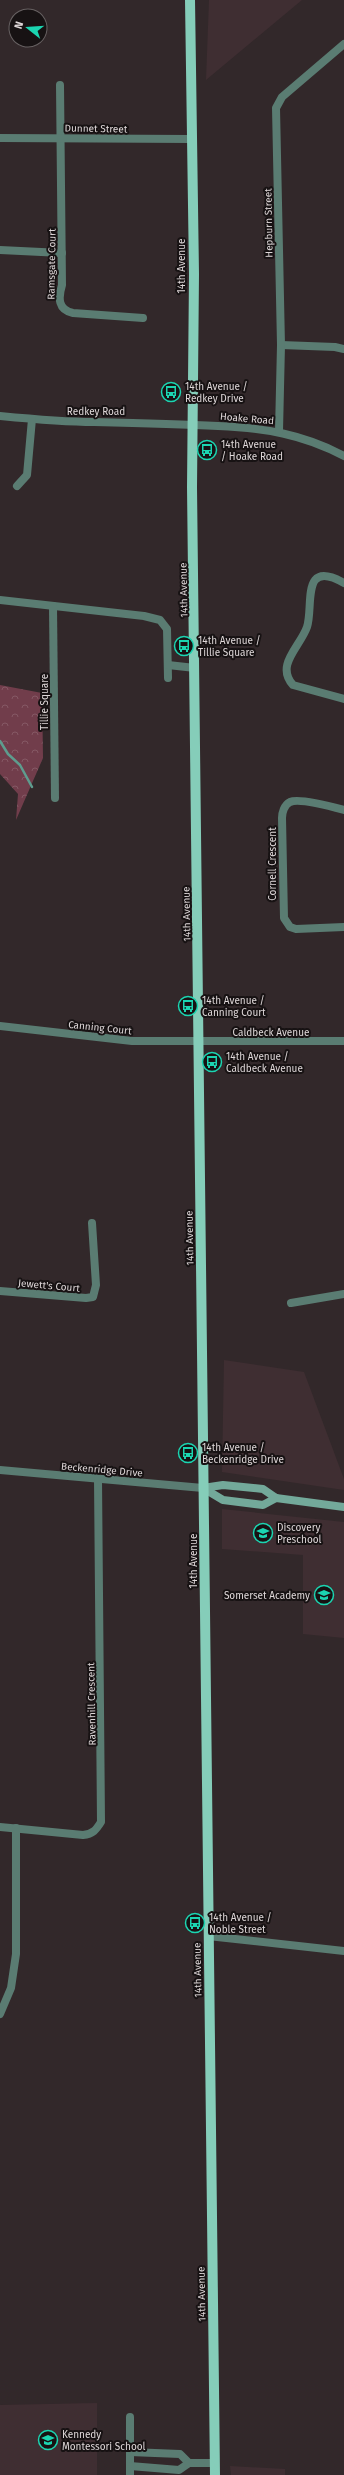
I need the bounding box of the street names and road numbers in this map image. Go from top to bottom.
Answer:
street label: Dunnet Street [64,122,128,136]
street label: Hepburn Street [262,188,276,258]
street label: Ramsgate Court [45,228,59,300]
street label: 14th Avenue [176,239,188,293]
street label: Redkey Road [67,406,125,418]
street label: Hoake Road [219,411,274,427]
street label: 14th Avenue [178,562,190,618]
street label: Tillie Square [39,674,51,730]
street label: Cornell Crescent [267,827,279,901]
street label: 14th Avenue [181,886,193,942]
street label: Canning Court [68,1019,133,1037]
street label: Caldbeck Avenue [233,1027,309,1039]
street label: 14th Avenue [184,1210,196,1266]
street label: Jewett's Court [17,1277,81,1295]
street label: Beckenridge Drive [61,1460,143,1480]
street label: 14th Avenue [188,1534,200,1588]
street label: Ravenhill Crescent [85,1662,99,1746]
street label: 14th Avenue [192,1942,204,1998]
street label: 14th Avenue [196,2266,208,2322]

